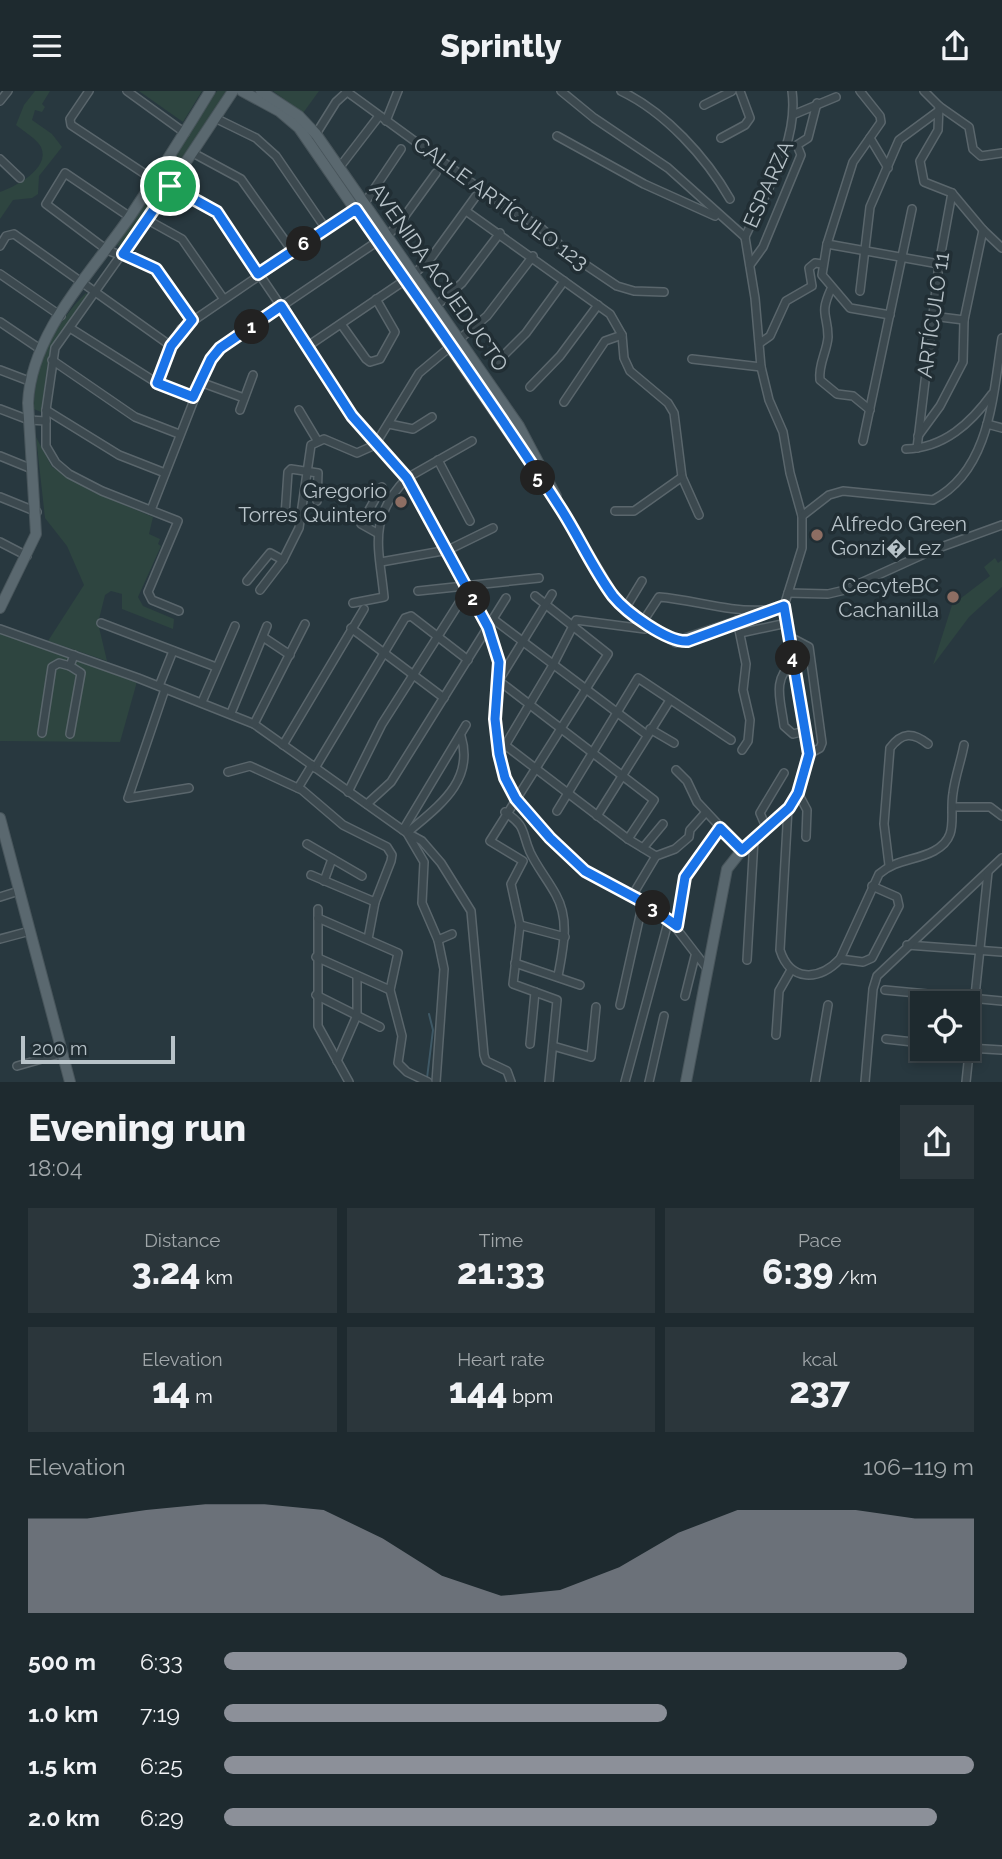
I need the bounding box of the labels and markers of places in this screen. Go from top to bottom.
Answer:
pin [140,156,200,216]
pin: 6 [286,227,322,261]
pin: 1 [234,309,270,345]
pin: 5 [520,461,556,495]
place label: Gregorio Torres Quintero [238,478,387,527]
marker: Gregorio Torres Quintero [393,494,409,510]
place label: Alfredo Green Gonzi�Lez [831,511,967,560]
marker: Alfredo Green Gonzi�Lez [809,527,825,543]
place label: CecyteBC Cachanilla [838,573,939,622]
pin: 2 [456,581,490,617]
marker: CecyteBC Cachanilla [945,589,961,605]
pin: 4 [776,641,810,675]
pin: 3 [636,891,670,925]

